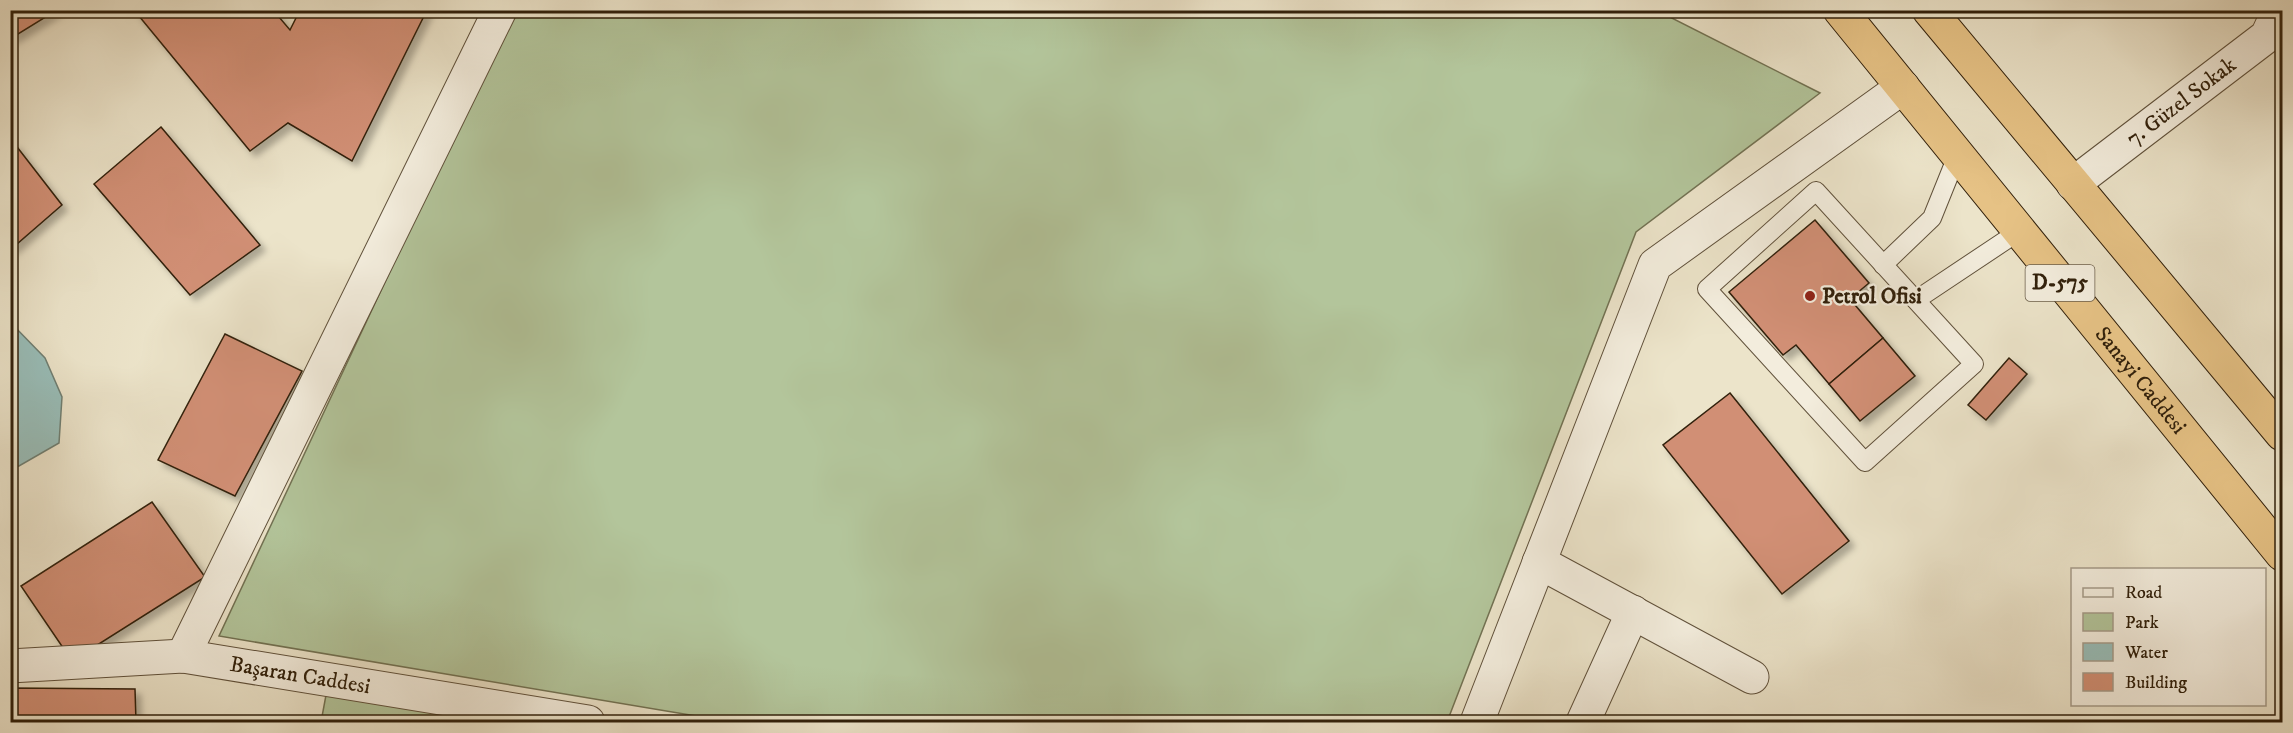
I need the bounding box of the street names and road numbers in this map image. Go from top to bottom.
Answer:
street label: 7. Güzel Sokak [2121,51,2241,152]
road number: D-575 [2026,265,2094,301]
street label: Sanayi Caddesi [2089,321,2192,439]
street label: Başaran Caddesi [228,650,372,700]

